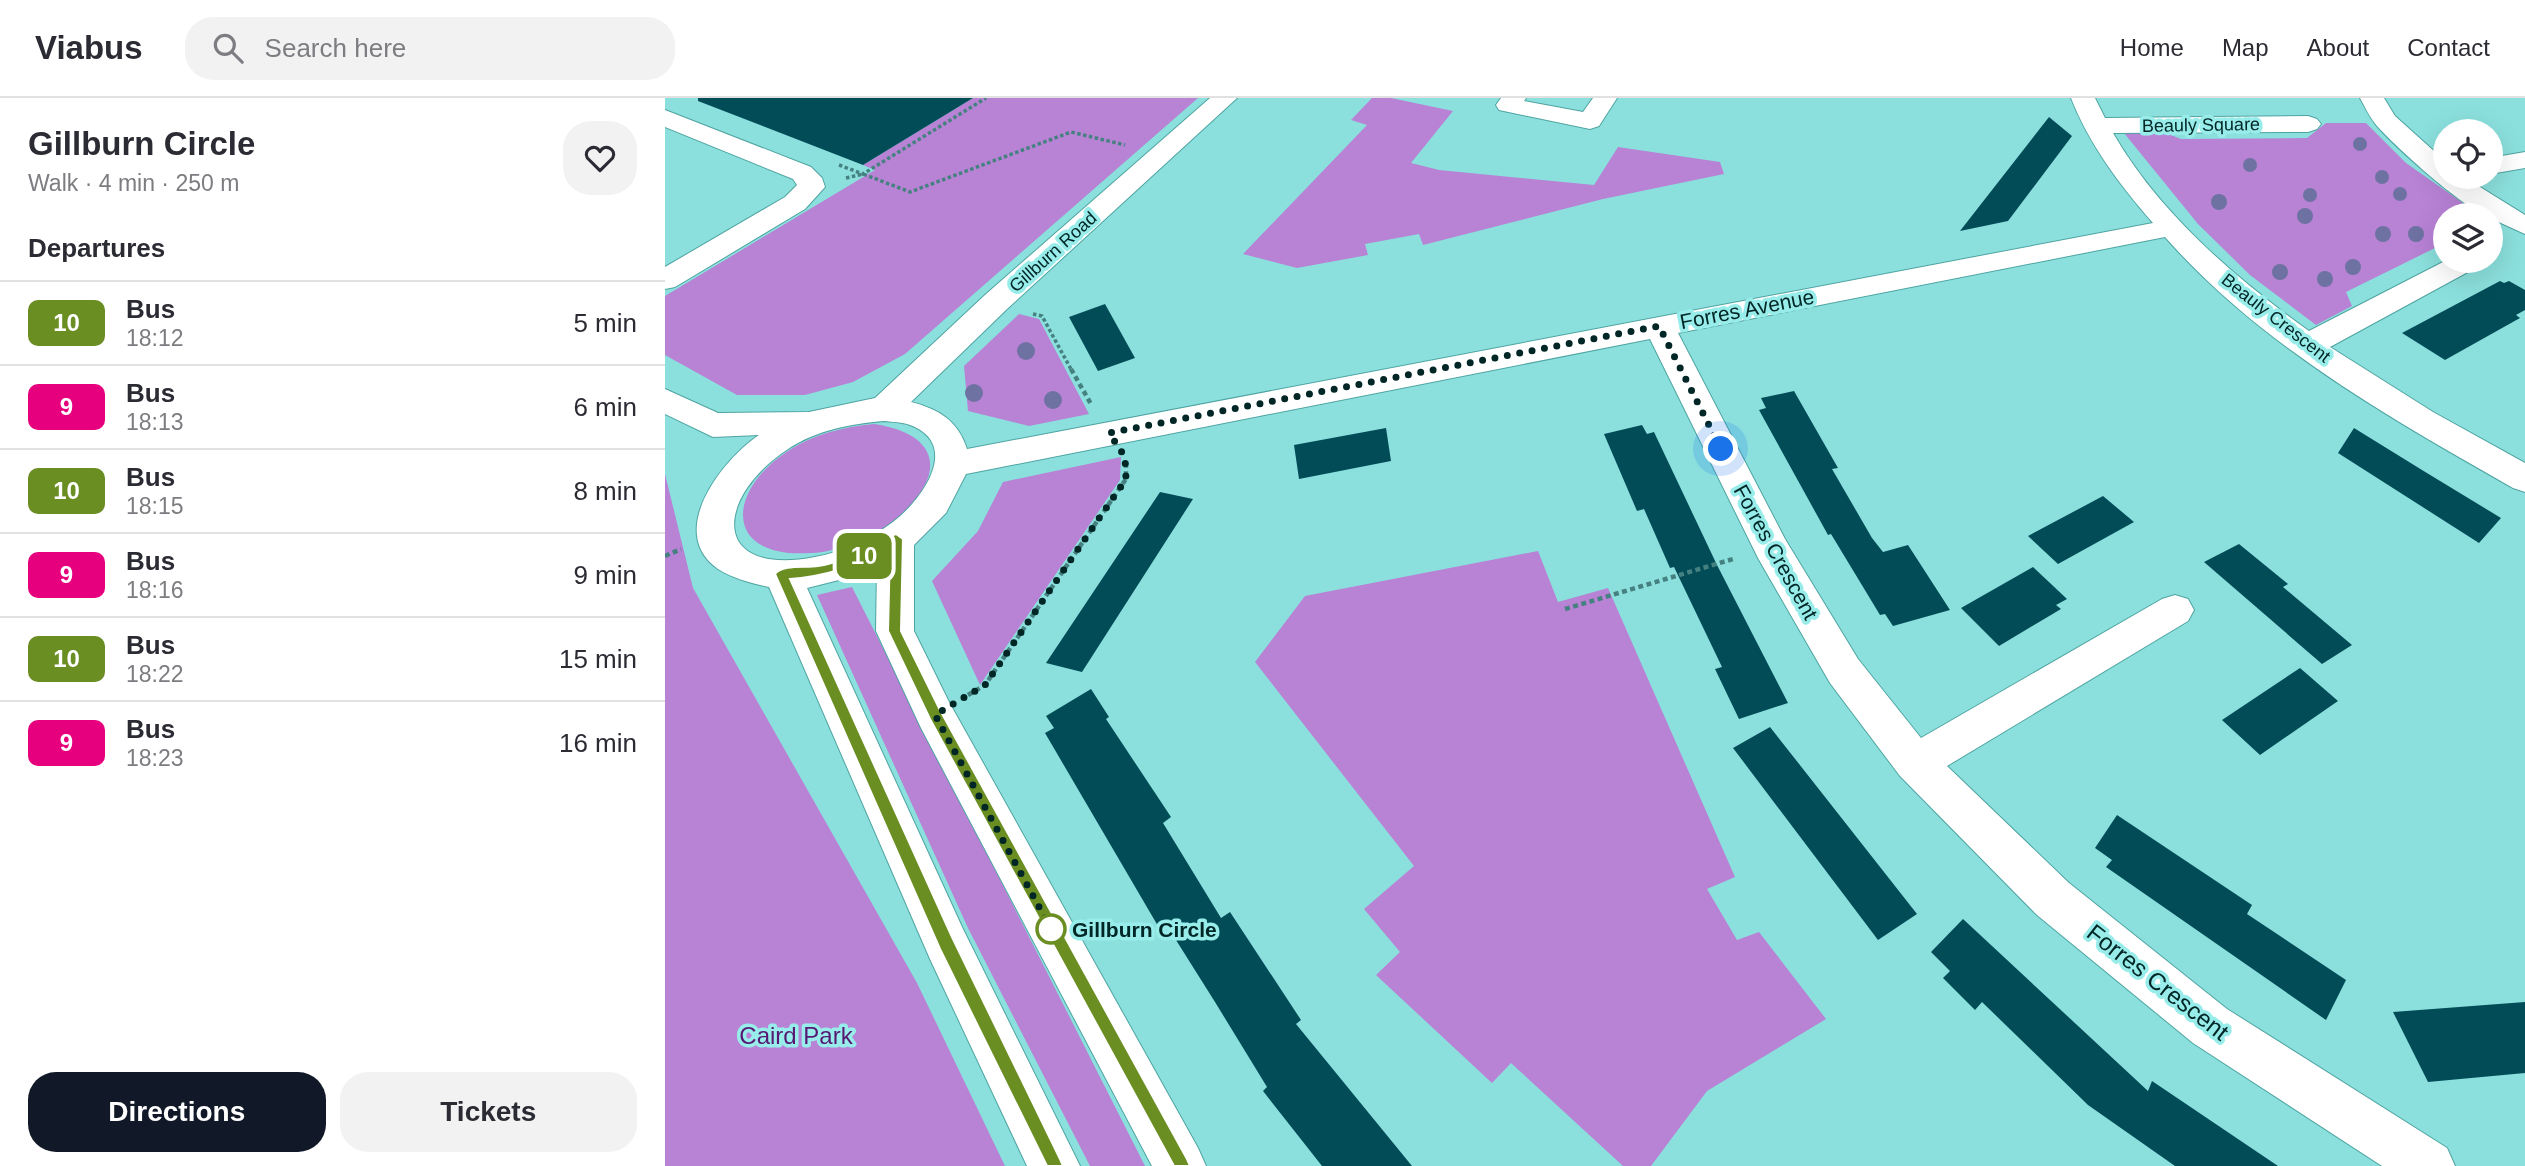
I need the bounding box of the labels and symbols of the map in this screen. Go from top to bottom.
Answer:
street label: Beauly Square [2142,114,2260,136]
street label: Gillburn Road [1005,208,1101,296]
street label: Beauly Crescent [2218,269,2334,367]
street label: Forres Avenue [1678,285,1816,333]
your location [1703,431,1738,466]
street label: Forres Crescent [1729,481,1823,624]
line badge: 10 [833,533,895,579]
marker: Gillburn Circle [1036,914,1066,944]
place label: Gillburn Circle [1072,918,1217,941]
street label: Forres Crescent [2082,918,2234,1046]
park label: Caird Park [739,1022,854,1049]

